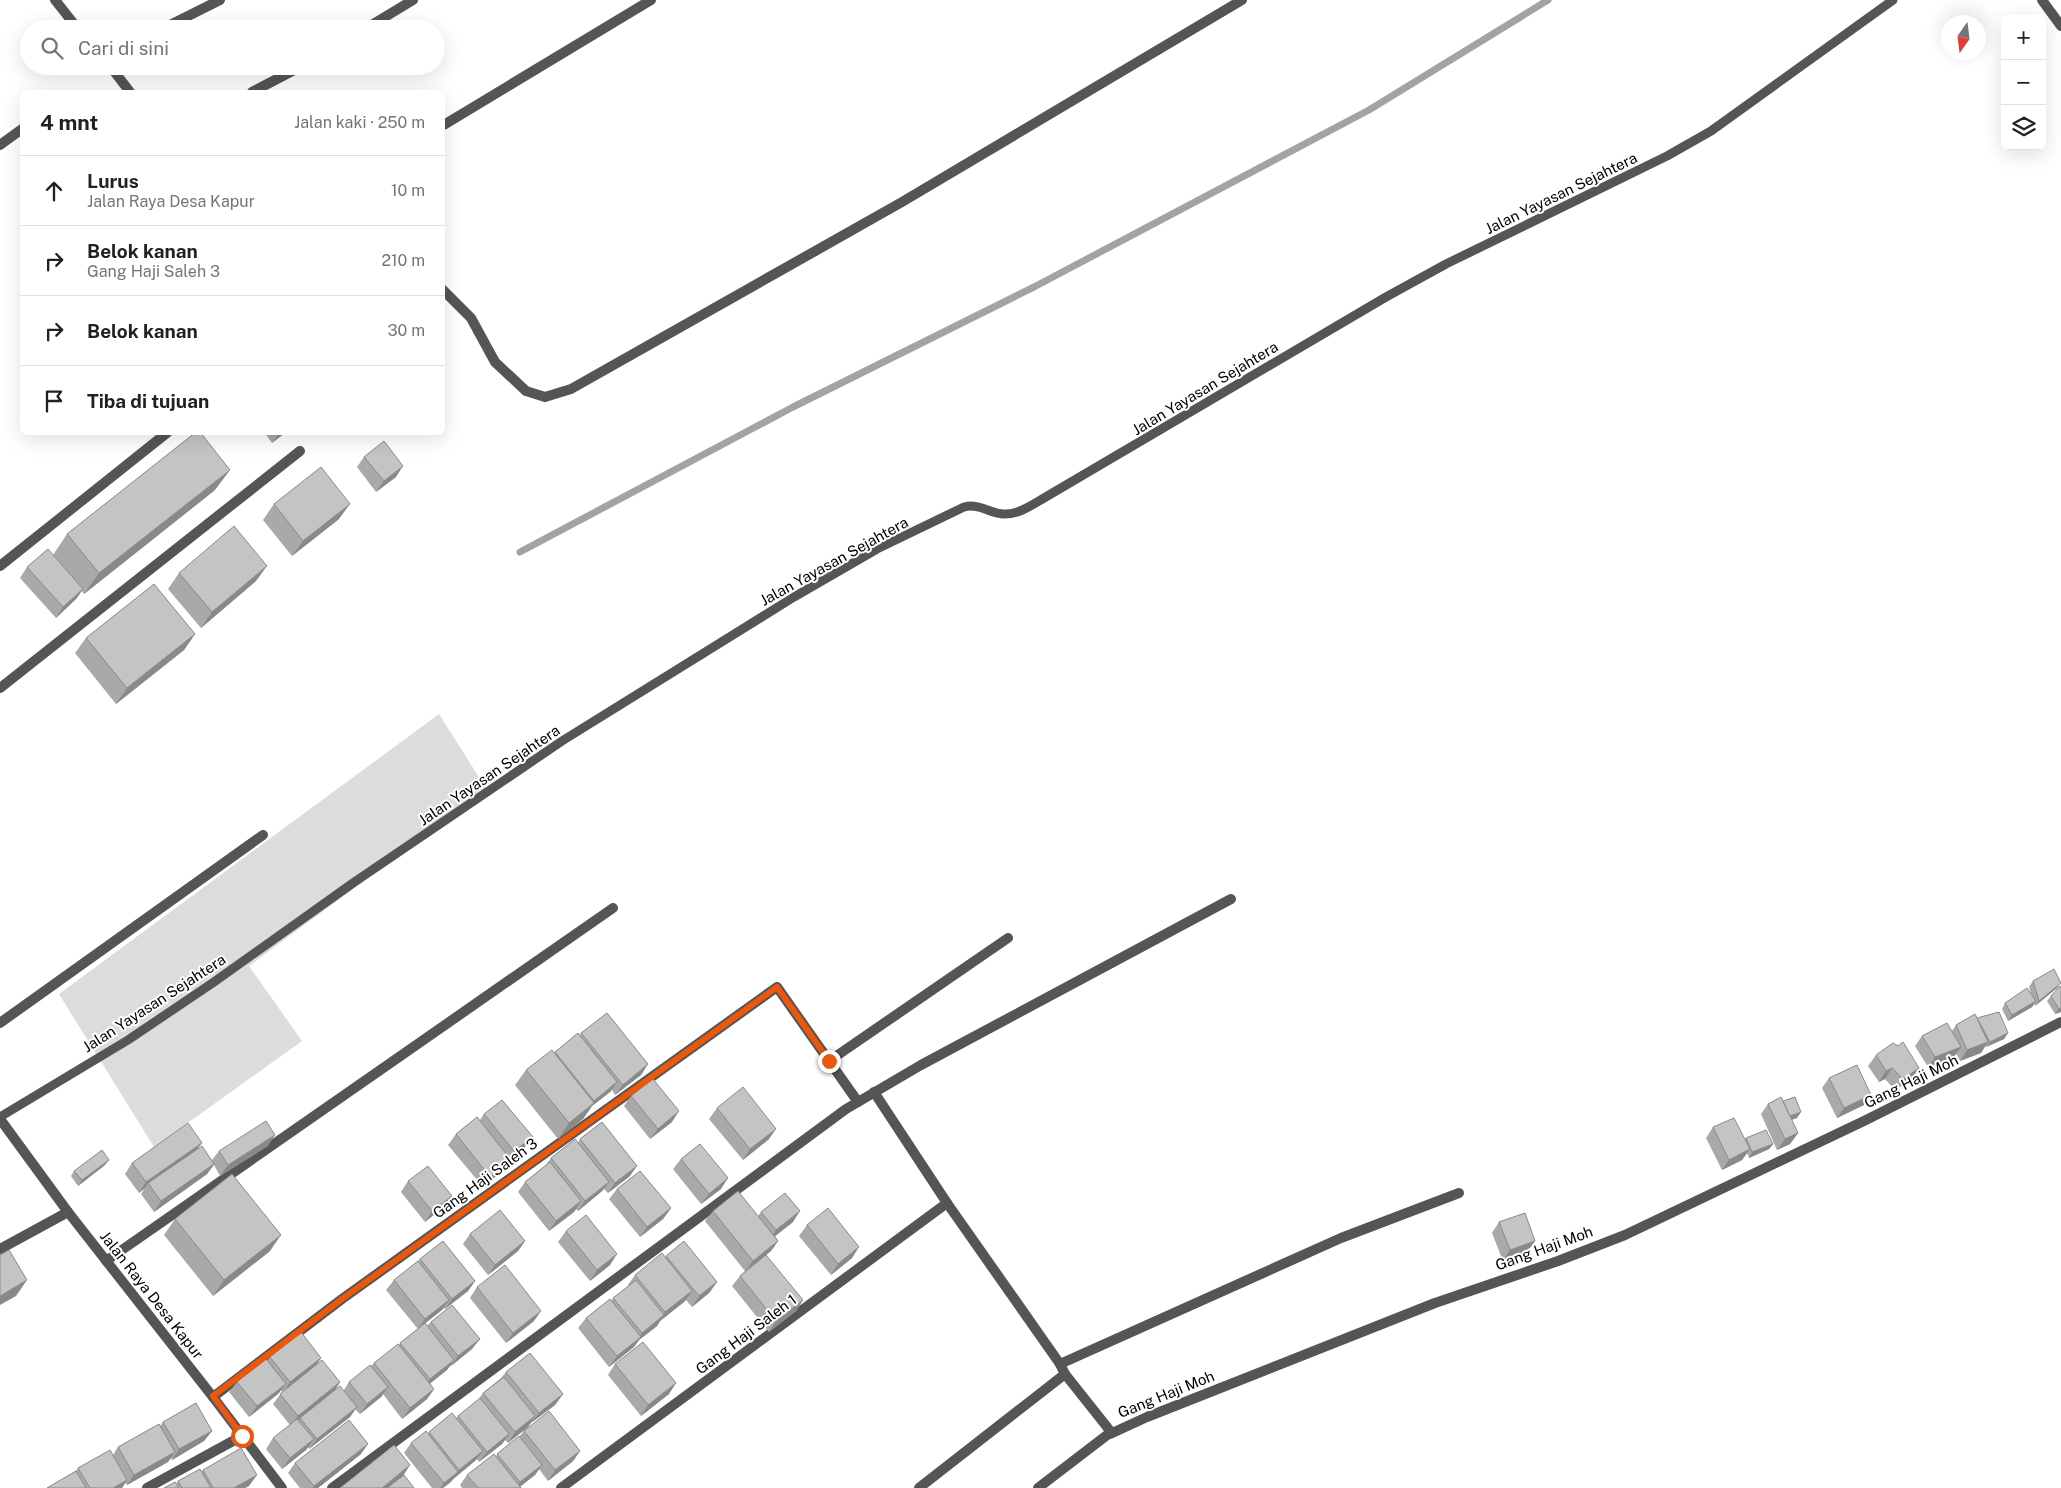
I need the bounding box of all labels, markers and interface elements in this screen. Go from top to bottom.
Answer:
north arrow [1941,15,1986,60]
map controls [2001,15,2046,150]
button: + [2001,15,2046,60]
search box [20,20,445,75]
icon: search [38,34,66,62]
text: Cari di sini [78,37,169,59]
button: − [2001,60,2046,105]
button: layers [2001,105,2046,150]
text: 4 mnt [40,110,98,135]
text: Jalan kaki · 250 m [294,113,425,132]
street label: Jalan Yayasan Sejahtera [1482,149,1640,237]
text: Lurus [87,170,139,192]
icon: ahead [40,177,68,205]
text: 10 m [391,181,425,200]
text: Jalan Raya Desa Kapur [87,192,255,211]
text: Belok kanan [87,240,198,262]
icon: right [40,247,68,275]
text: 210 m [381,251,425,270]
text: Gang Haji Saleh 3 [87,262,220,281]
icon: right [40,317,68,345]
text: Belok kanan [87,320,198,342]
text: 30 m [388,321,425,340]
street label: Jalan Yayasan Sejahtera [1129,338,1281,438]
icon: arrive [40,387,68,415]
text: Tiba di tujuan [87,390,209,412]
street label: Jalan Yayasan Sejahtera [757,513,911,609]
street label: Jalan Yayasan Sejahtera [415,721,563,829]
street label: Jalan Yayasan Sejahtera [79,950,229,1056]
route end [818,1050,841,1073]
street label: Gang Haji Moh [1861,1051,1961,1111]
street label: Gang Haji Saleh 3 [430,1134,540,1222]
street label: Gang Haji Moh [1493,1223,1595,1273]
street label: Jalan Raya Desa Kapur [97,1228,207,1362]
street label: Gang Haji Saleh 1 [692,1291,800,1377]
street label: Gang Haji Moh [1115,1367,1217,1421]
route start [231,1425,254,1448]

